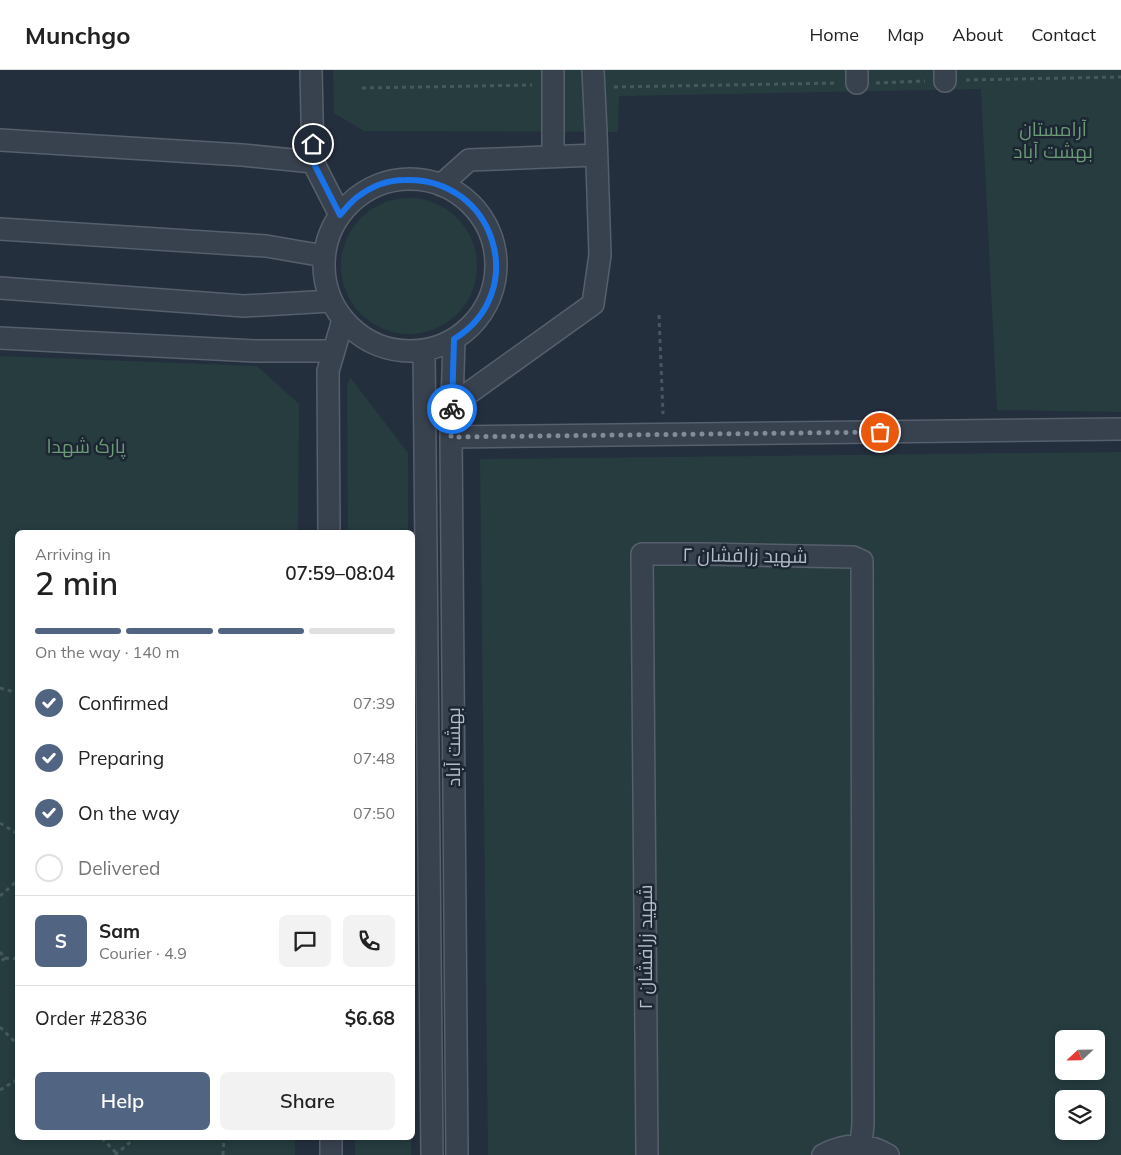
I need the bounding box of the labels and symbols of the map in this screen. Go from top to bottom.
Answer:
park label: آرامستان بهشت آباد [1013,117,1093,163]
pin [292,123,334,165]
courier [427,384,477,434]
pin [859,411,901,453]
park label: پارک شهدا [46,434,126,459]
street label: شهید زرافشان ۲ [682,542,808,568]
street label: بهشت آباد [441,707,465,787]
street label: شهید زرافشان ۲ [633,884,657,1010]
north arrow [1055,1030,1105,1080]

